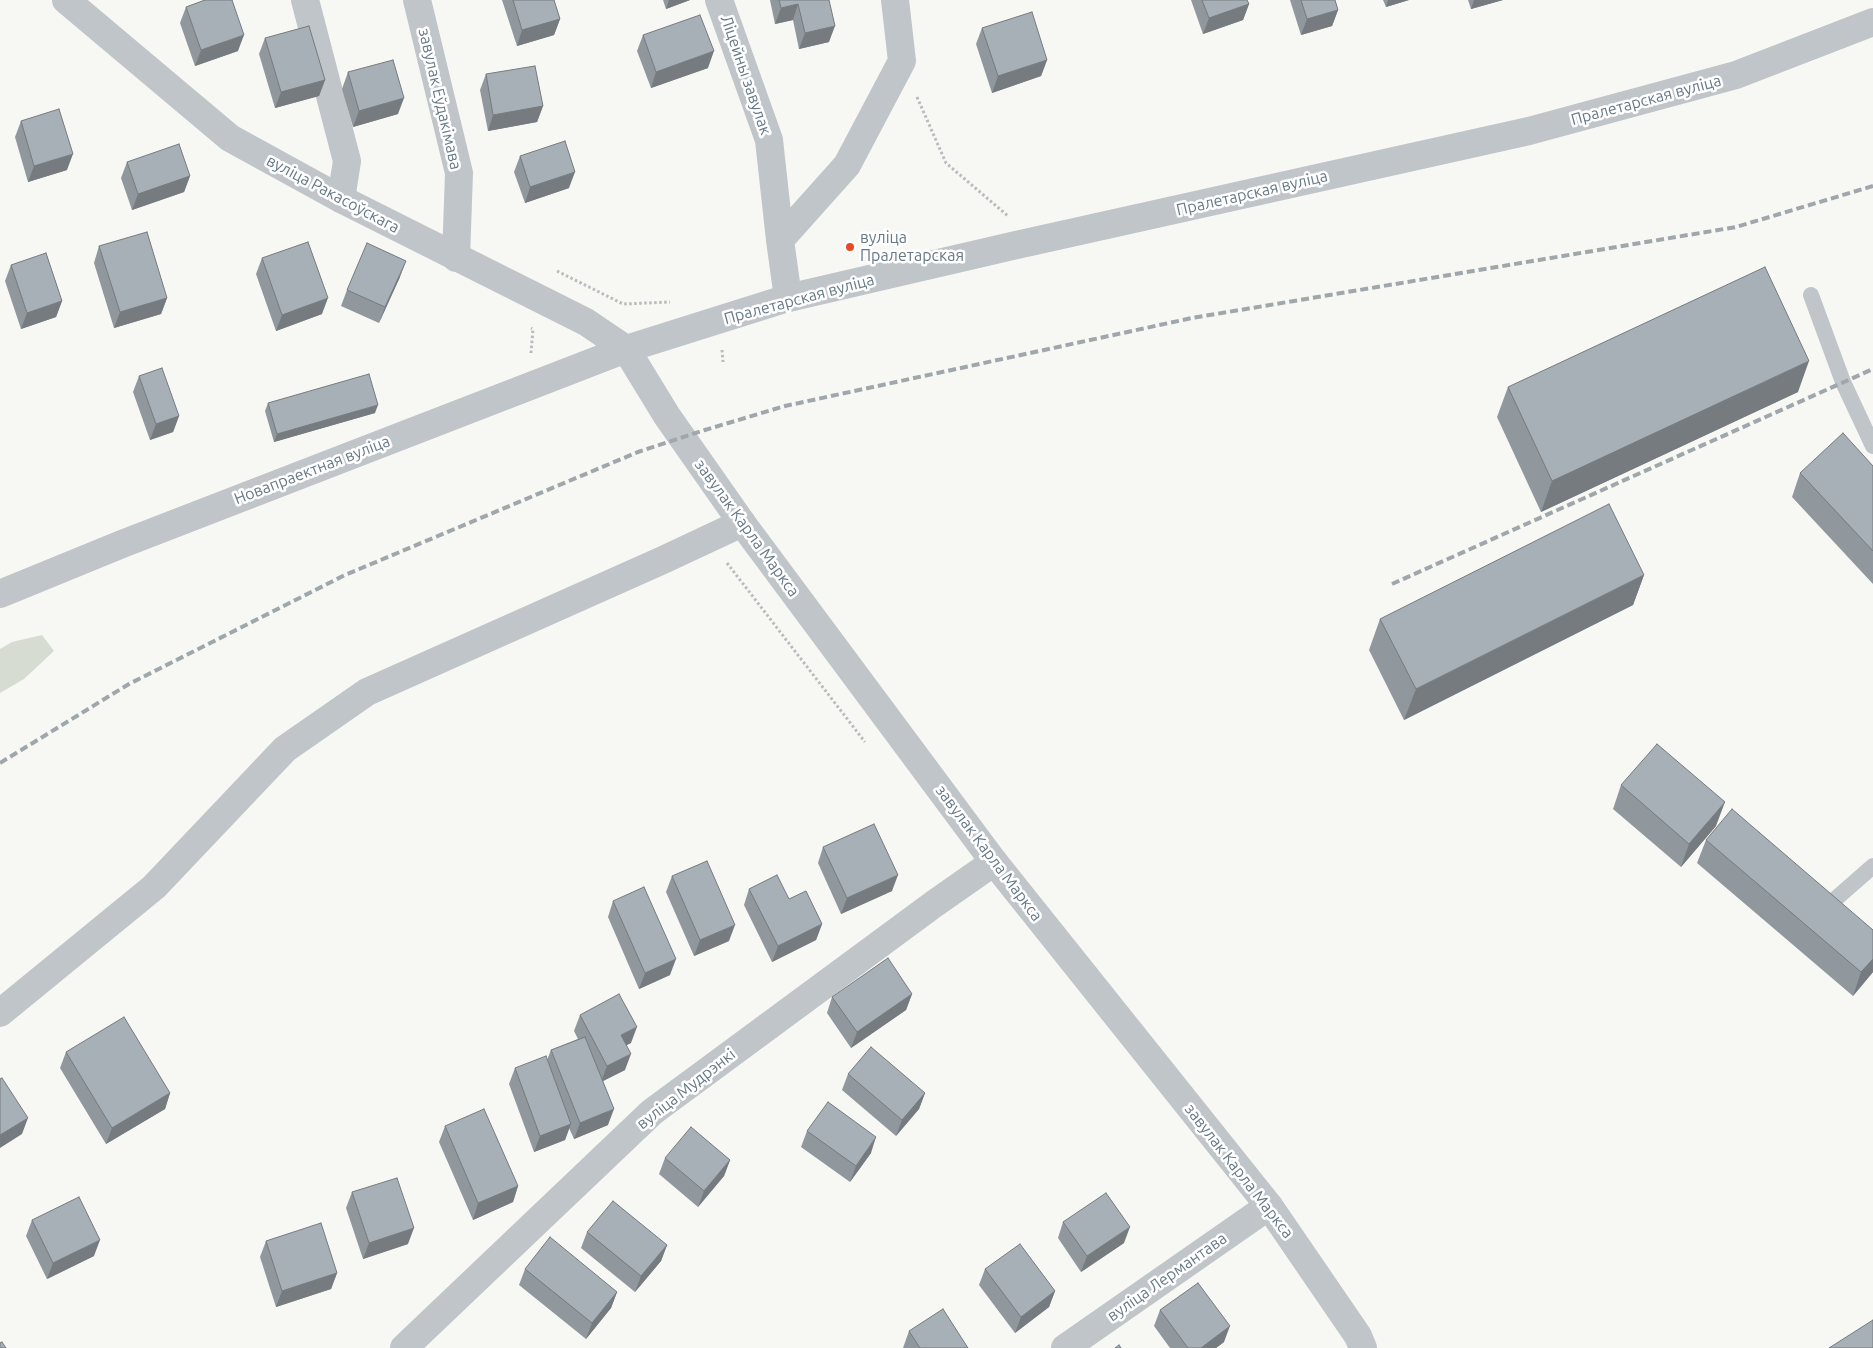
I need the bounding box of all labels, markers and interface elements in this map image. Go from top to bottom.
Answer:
street label: Ліцейны завулак [717,13,775,137]
street label: завулак Еўдакімава [414,26,466,172]
street label: Пралетарская вуліца [1569,71,1723,129]
street label: вуліца Ракасоўскага [263,151,403,237]
street label: Пралетарская вуліца [1174,166,1330,220]
place label: вуліца Пралетарская [860,228,964,266]
marker: вуліца Пралетарская [844,241,856,253]
street label: Пралетарская вуліца [722,270,876,328]
street label: Новапраектная вуліца [231,431,393,509]
street label: завулак Карла Маркса [691,455,803,601]
street label: завулак Карла Маркса [932,781,1046,925]
street label: вуліца Мудрэнкі [633,1044,739,1134]
street label: завулак Карла Маркса [1181,1100,1297,1242]
street label: вуліца Лермантава [1104,1229,1230,1325]

